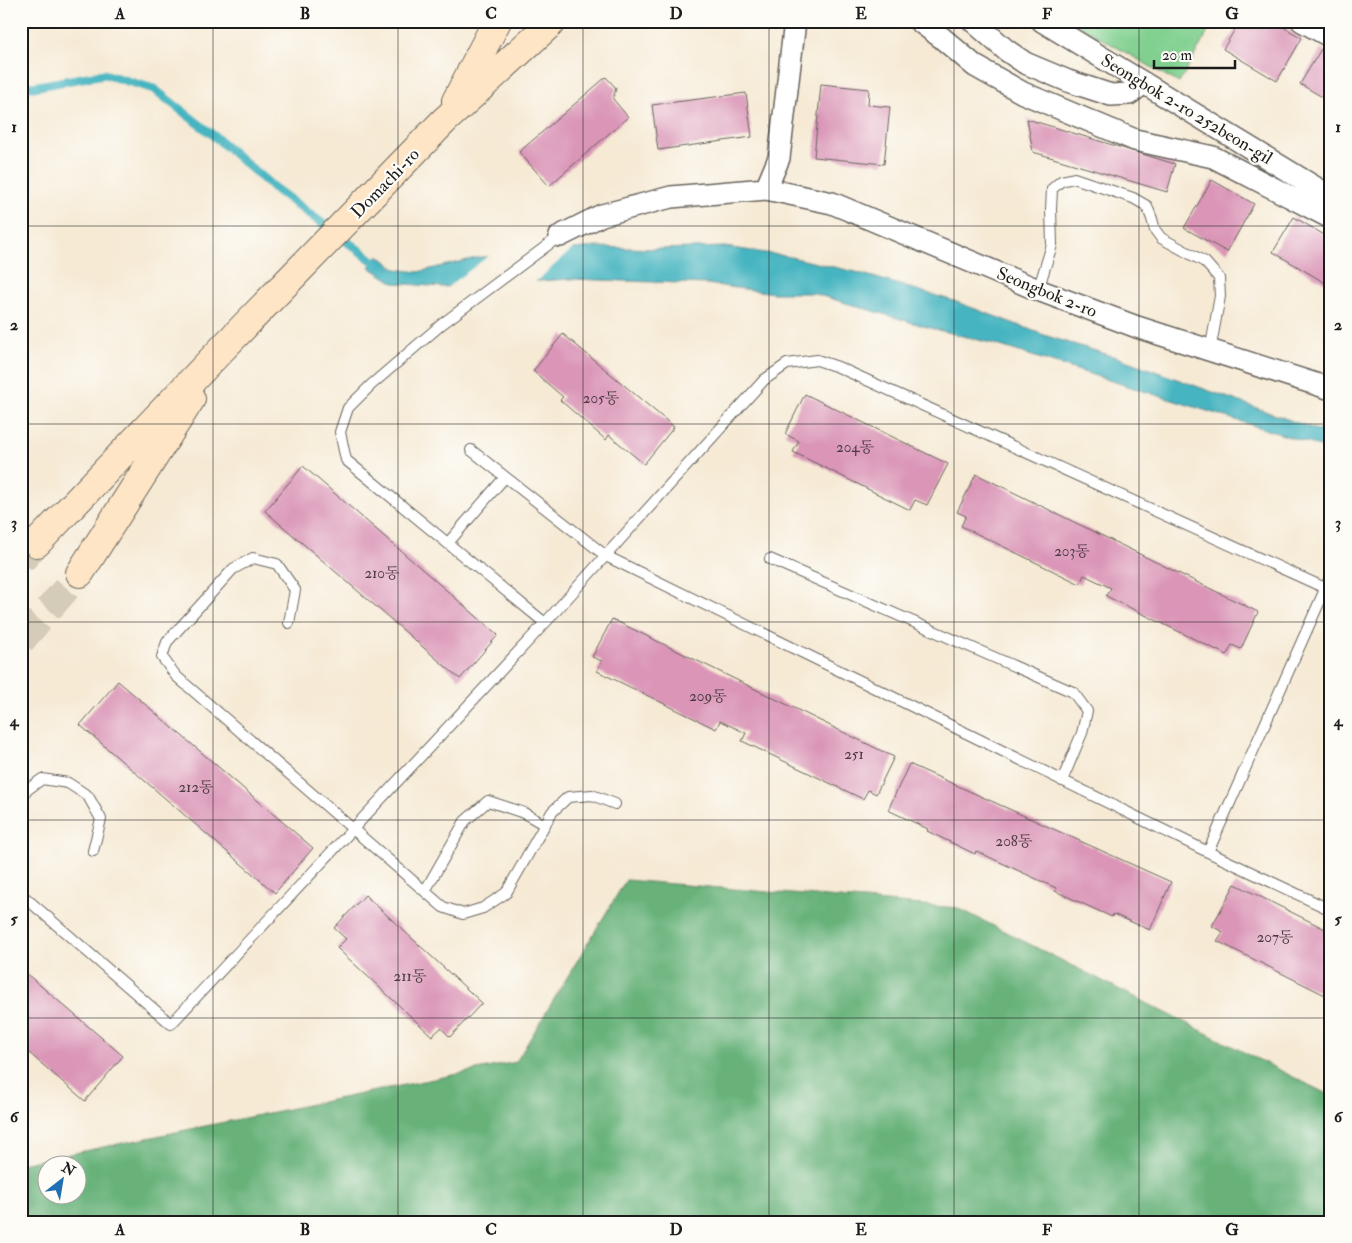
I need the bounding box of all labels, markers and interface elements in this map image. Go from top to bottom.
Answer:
text: A [114,4,126,24]
text: B [300,4,310,24]
text: C [485,4,497,24]
text: D [669,4,683,24]
text: E [855,4,867,24]
text: F [1042,4,1052,24]
text: G [1225,4,1239,24]
scale bar [1154,38,1236,70]
text: 20 m [1162,46,1192,65]
street label: Seongbok 2-ro 252beon-gil [1097,49,1277,170]
text: 1 [11,117,17,137]
text: 1 [1335,117,1341,137]
street label: Domachi-ro [346,143,425,223]
street label: Seongbok 2-ro [993,262,1101,323]
text: 2 [10,315,18,335]
text: 2 [1334,315,1342,335]
house number: 205동 [583,389,620,408]
house number: 204동 [836,438,874,457]
text: 3 [11,513,17,533]
text: 3 [1335,513,1341,533]
house number: 203동 [1054,542,1090,561]
house number: 210동 [364,564,400,583]
house number: 209동 [689,687,727,706]
text: 4 [9,711,20,731]
text: 4 [1333,711,1344,731]
house number: 251 [844,745,864,764]
house number: 212동 [178,778,214,797]
house number: 208동 [996,832,1033,851]
text: 5 [10,909,18,929]
text: 5 [1334,909,1342,929]
house number: 207동 [1257,928,1294,947]
house number: 211동 [394,967,427,986]
text: 6 [10,1107,20,1127]
text: 6 [1334,1107,1344,1127]
north arrow [38,1156,88,1206]
text: N [58,1158,79,1180]
text: A [114,1220,126,1240]
text: B [300,1220,310,1240]
text: C [485,1220,497,1240]
text: D [669,1220,683,1240]
text: E [855,1220,867,1240]
text: F [1042,1220,1052,1240]
text: G [1225,1220,1239,1240]

